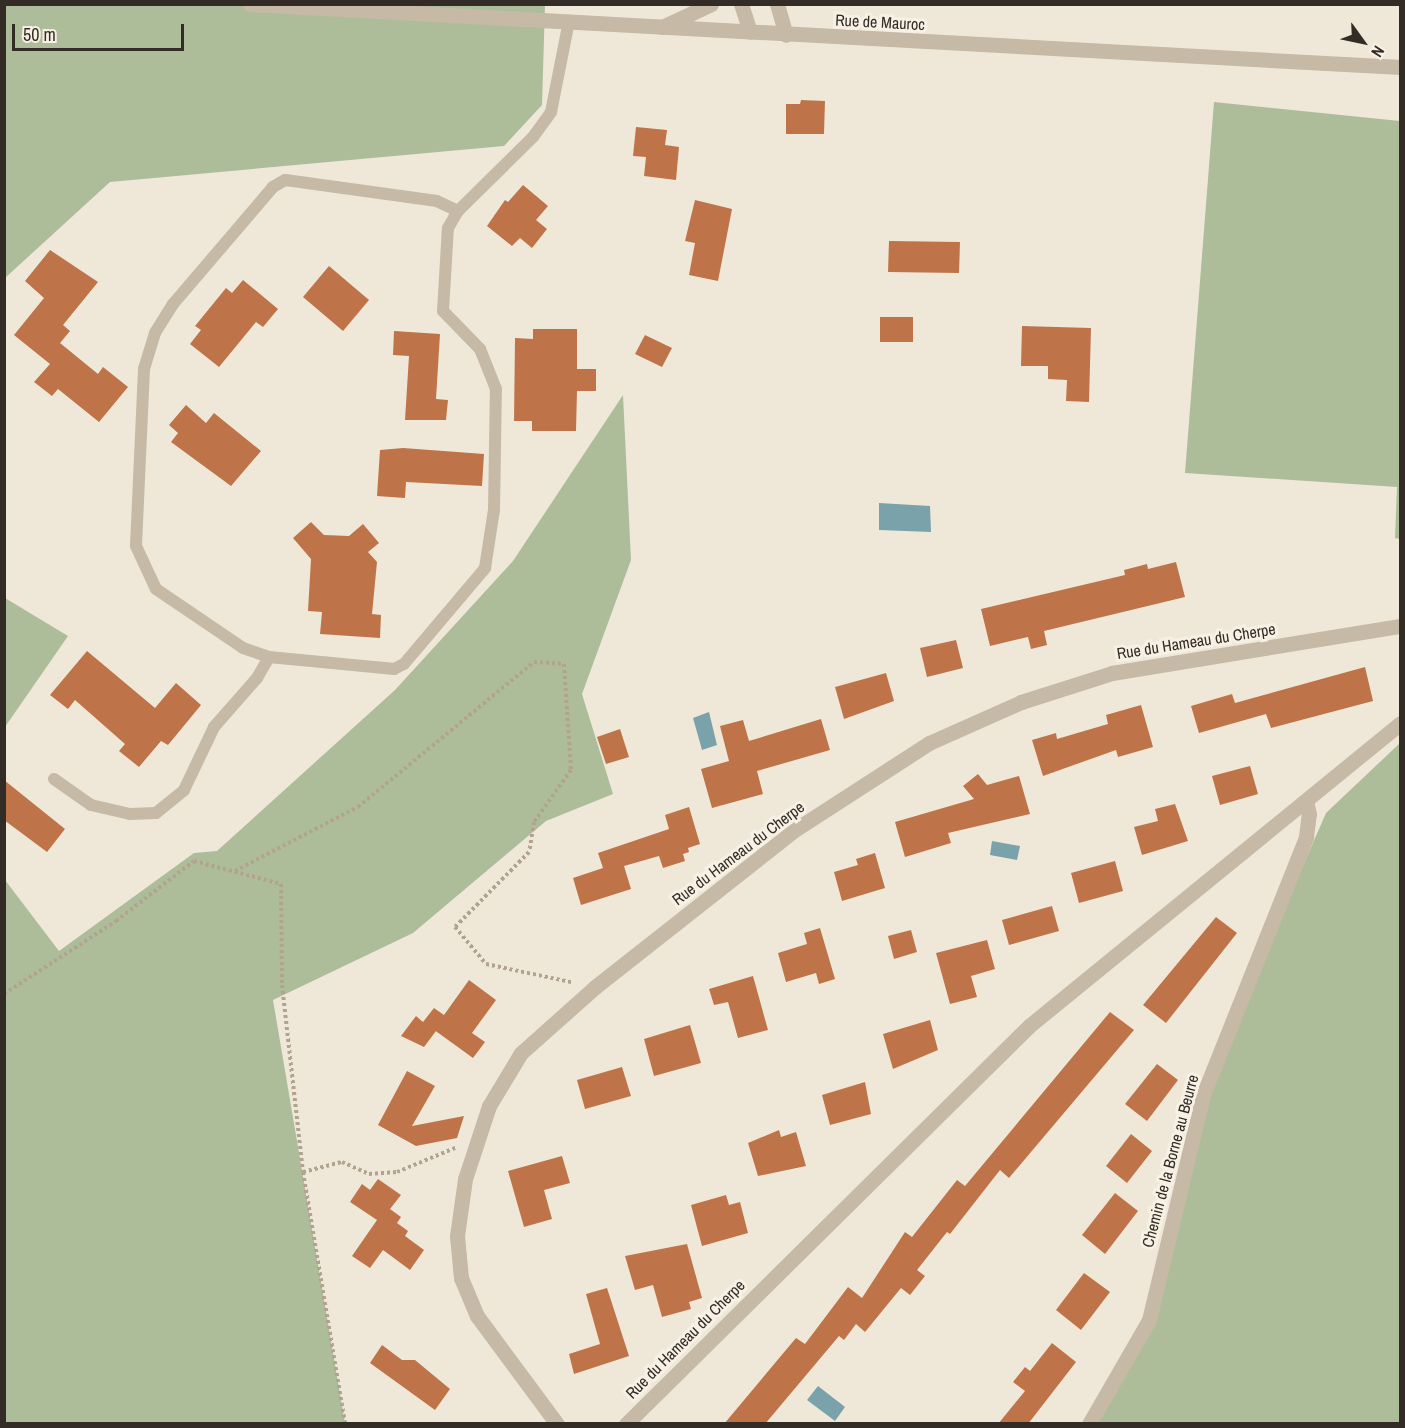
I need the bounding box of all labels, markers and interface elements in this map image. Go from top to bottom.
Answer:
street label: Rue de Mauroc [835,10,925,34]
scale bar [15,12,188,50]
north arrow [1333,12,1393,72]
text: 50 m [23,22,56,47]
text: N [1366,42,1390,62]
street label: Rue du Hameau du Cherpe [1115,619,1277,663]
street label: Rue du Hameau du Cherpe [668,797,808,909]
street label: Chemin de la Borne au Beurre [1138,1073,1202,1249]
street label: Rue du Hameau du Cherpe [621,1275,749,1403]

